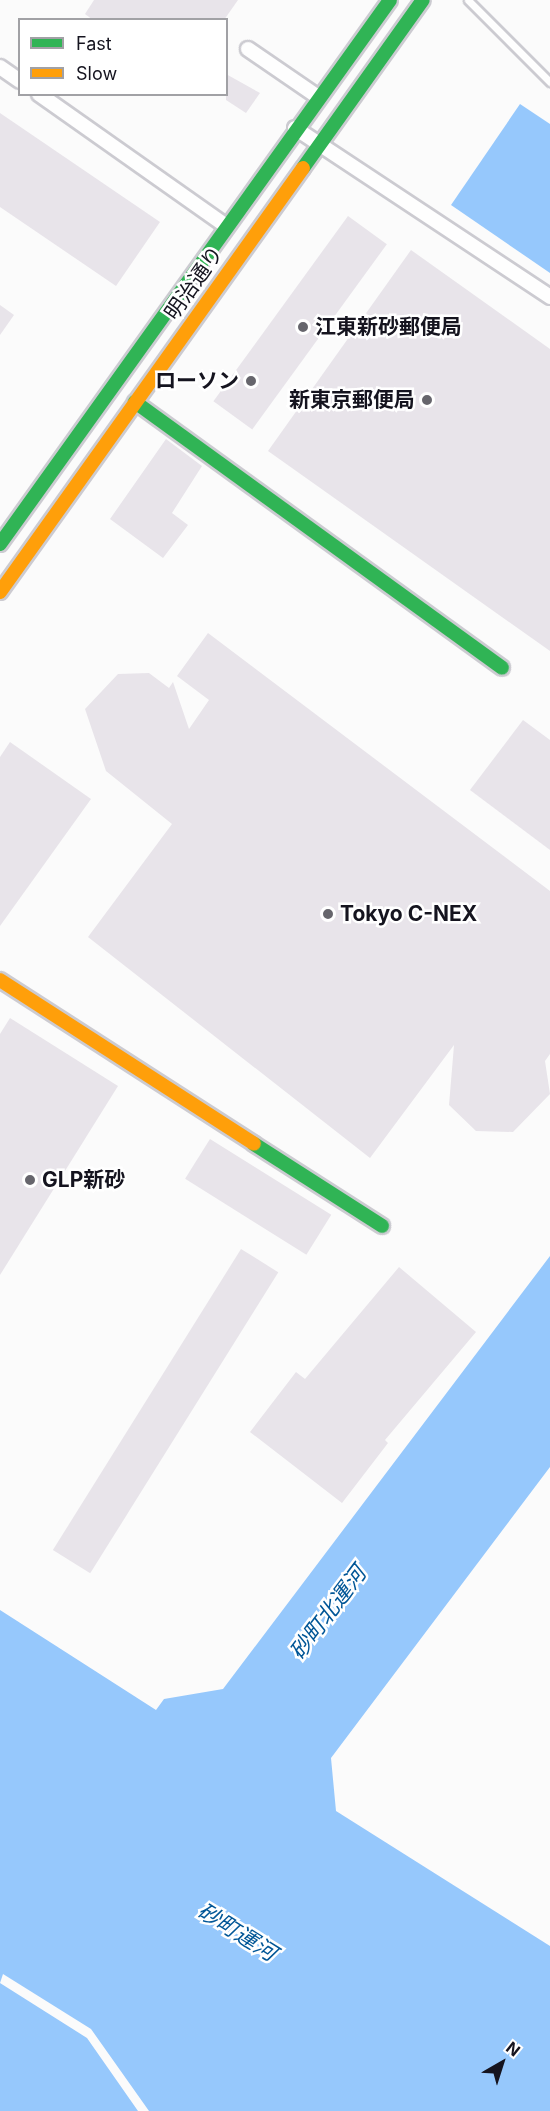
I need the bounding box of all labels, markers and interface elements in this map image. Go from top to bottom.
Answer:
legend [18,18,228,96]
text: Fast [76,33,112,54]
text: Slow [76,63,117,84]
street label: 明治通り [160,241,228,325]
place label: 江東新砂郵便局 [315,314,462,340]
marker: 江東新砂郵便局 [296,320,310,334]
place label: ローソン [155,368,239,394]
marker: ローソン [244,374,258,388]
place label: 新東京郵便局 [289,387,415,413]
marker: 新東京郵便局 [420,393,434,407]
place label: Tokyo C-NEX [340,901,477,927]
marker: Tokyo C-NEX [321,907,335,921]
place label: GLP新砂 [42,1167,125,1193]
marker: GLP新砂 [23,1173,37,1187]
water label: 砂町北運河 [284,1561,372,1665]
water label: 砂町運河 [193,1897,281,1967]
north arrow [472,2033,532,2093]
text: N [502,2037,524,2061]

